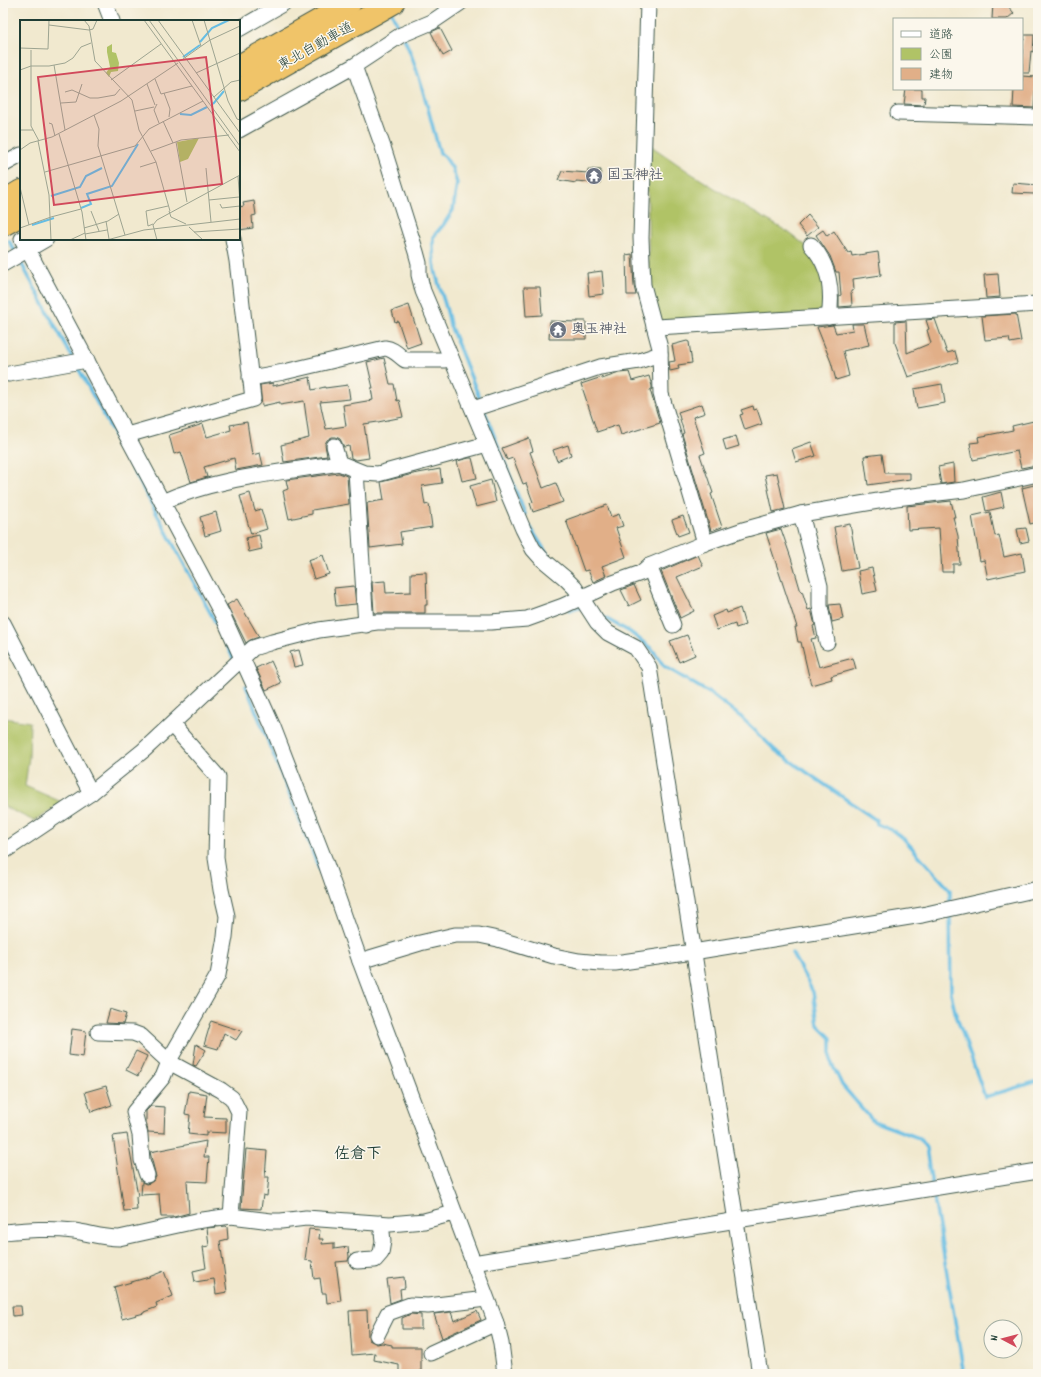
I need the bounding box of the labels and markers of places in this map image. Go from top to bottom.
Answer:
temple icon: 国玉神社 [584,166,604,186]
place label: 国玉神社 [607,166,663,186]
temple icon: 奥玉神社 [548,320,568,340]
place label: 奥玉神社 [571,320,627,340]

